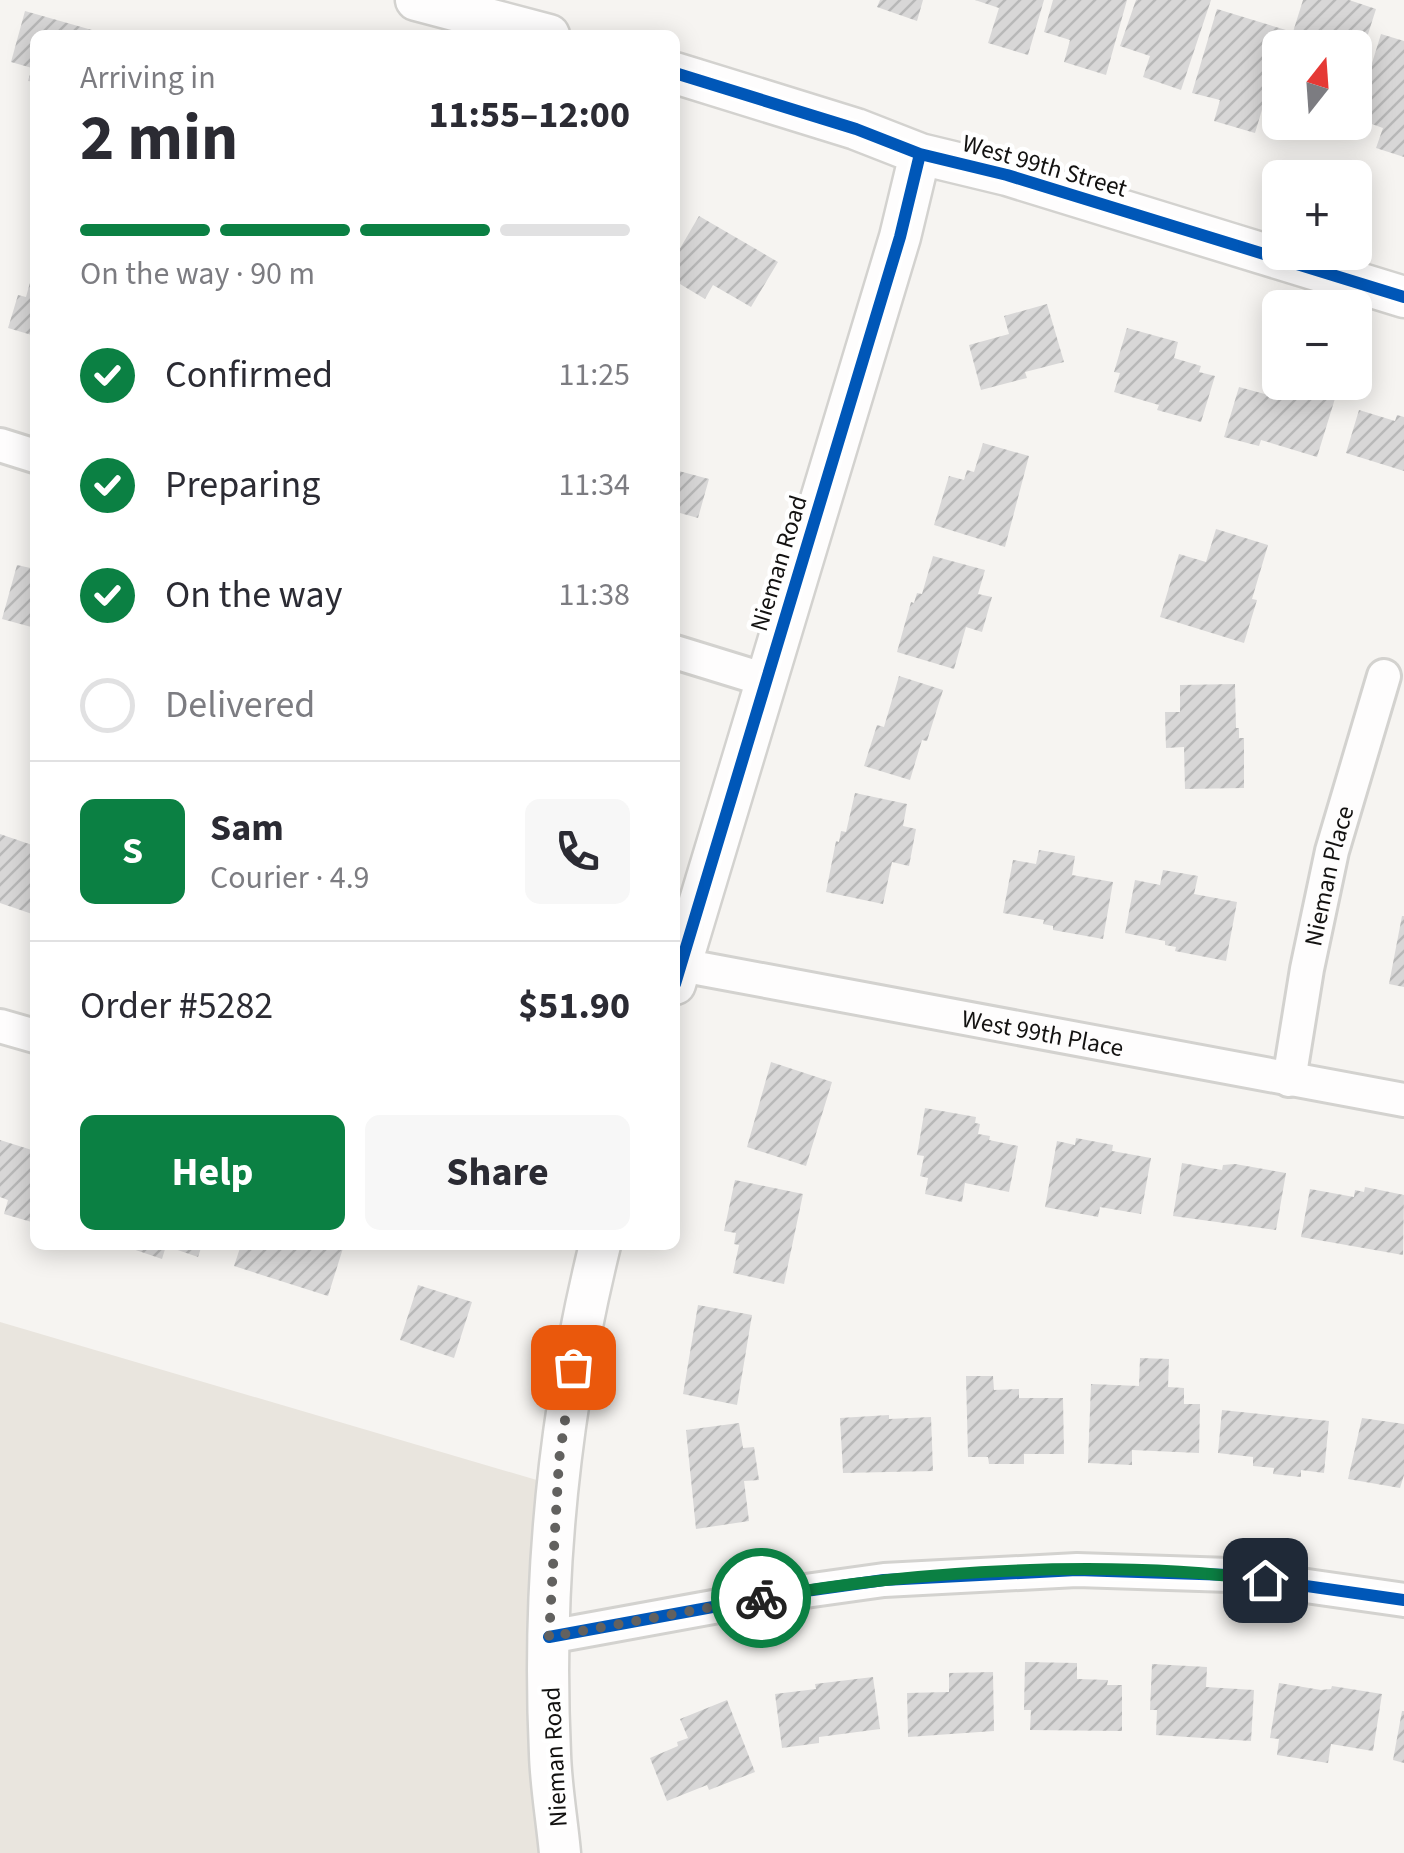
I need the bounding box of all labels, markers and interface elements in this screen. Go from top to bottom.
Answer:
north arrow [1262,30,1372,140]
map controls [1262,30,1372,400]
text: Arriving in [80,55,216,101]
text: 11:55–12:00 [428,88,630,142]
text: 2 min [80,92,238,185]
street label: West 99th Street [958,125,1132,207]
button: + [1262,160,1372,270]
text: On the way · 90 m [80,251,315,297]
button: − [1262,290,1372,400]
icon: check [80,348,135,403]
text: Confirmed [165,348,333,402]
text: 11:25 [558,352,630,398]
icon: check [80,458,135,513]
text: Preparing [165,458,320,512]
text: 11:34 [558,462,630,508]
street label: Nieman Road [741,491,817,636]
icon: check [80,568,135,623]
text: On the way [165,568,342,622]
text: 11:38 [558,572,630,618]
text: Delivered [165,678,315,732]
button: phone [525,799,630,904]
text: Sam [210,801,284,855]
street label: Nieman Place [1295,802,1363,950]
text: S [122,824,143,878]
text: Courier · 4.9 [210,855,370,901]
text: Order #5282 [80,979,273,1033]
text: $51.90 [518,979,630,1033]
street label: West 99th Place [959,1001,1126,1066]
button: Help [80,1115,345,1230]
button: Share [365,1115,630,1230]
pin [531,1325,616,1410]
icon: bag [546,1340,601,1395]
pin [1223,1538,1308,1623]
courier [711,1548,811,1648]
icon: home [1238,1553,1293,1608]
icon: bike [734,1571,789,1626]
street label: Nieman Road [533,1686,577,1828]

